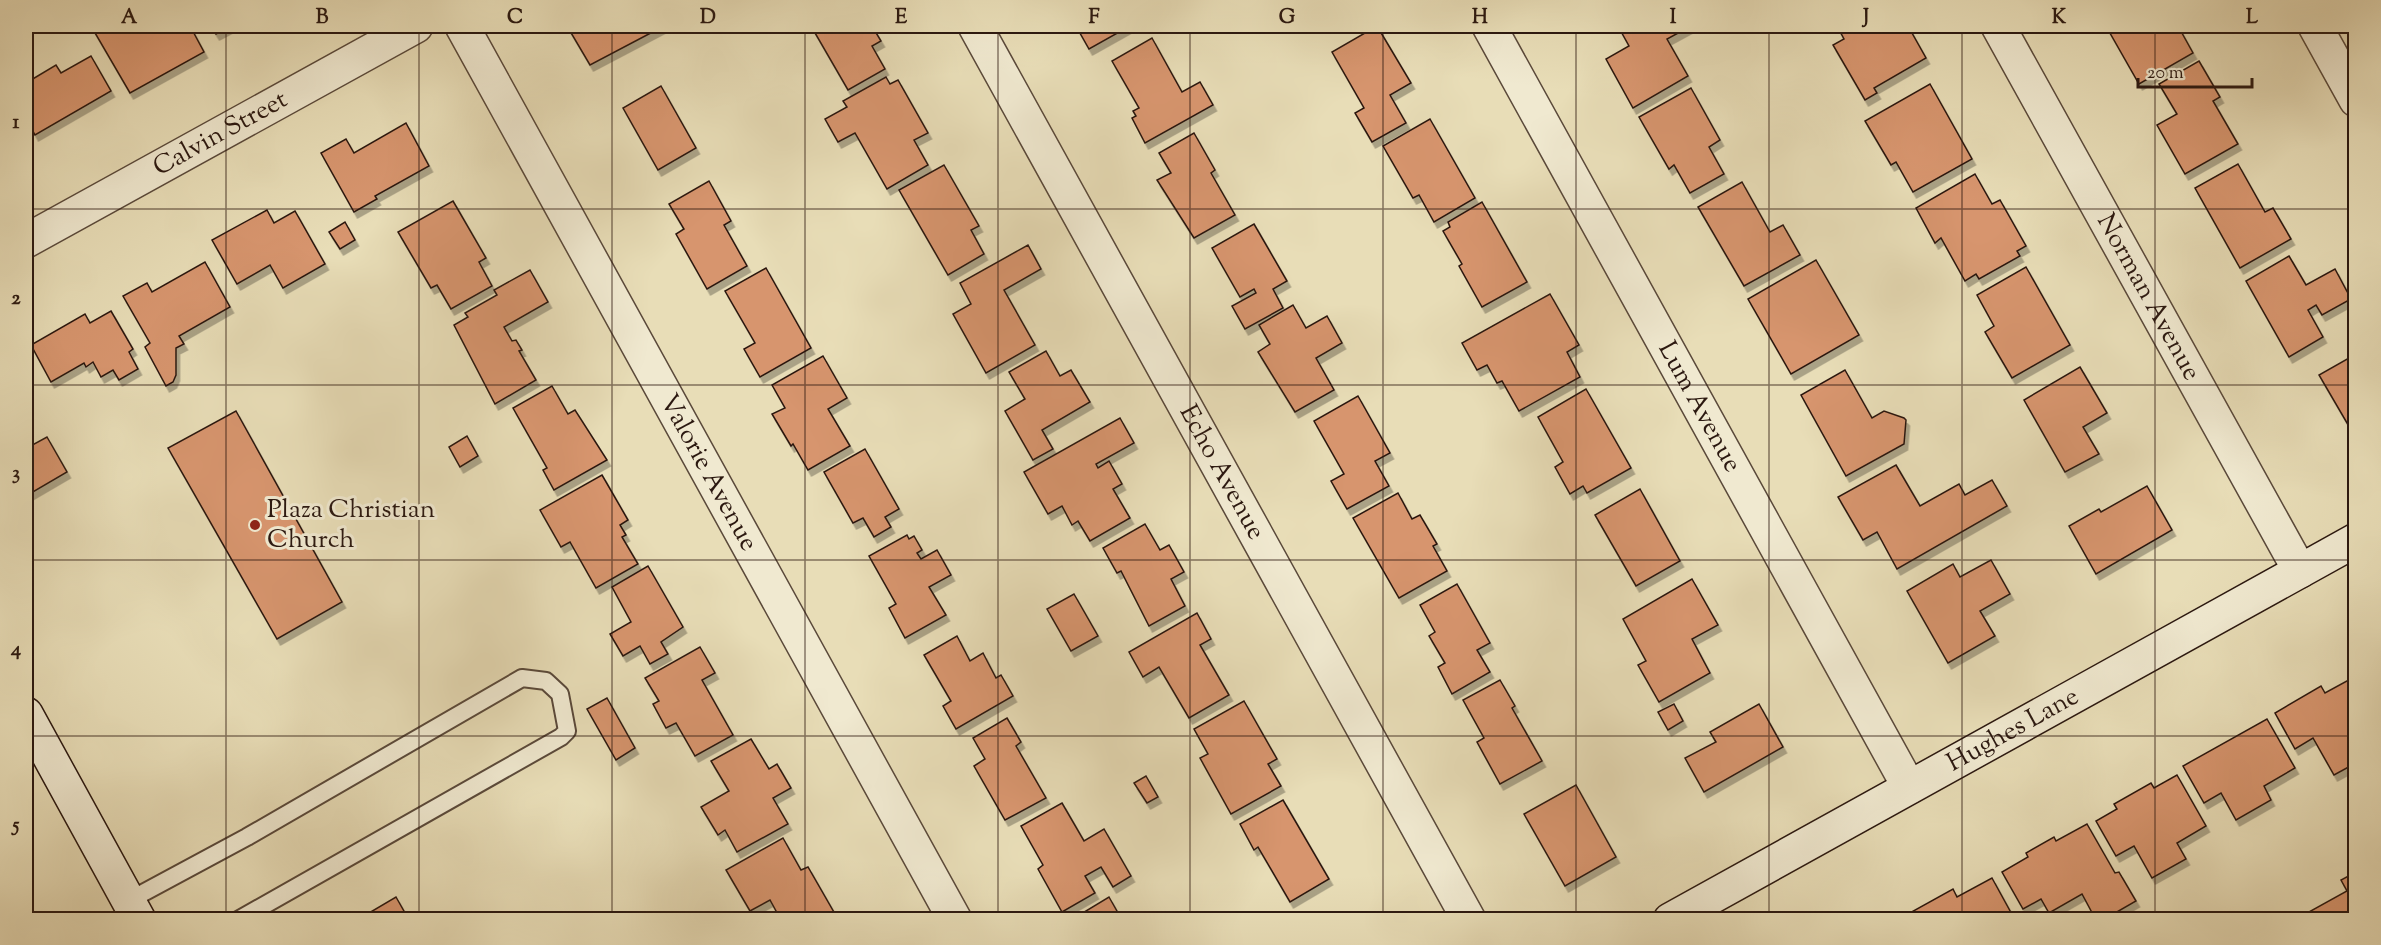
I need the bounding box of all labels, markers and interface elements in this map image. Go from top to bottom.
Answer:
text: A [121,4,138,33]
text: B [316,4,329,33]
text: C [507,4,523,33]
text: D [700,4,716,33]
text: E [895,4,908,33]
text: F [1088,4,1100,33]
text: G [1279,4,1296,33]
text: H [1472,4,1488,33]
text: I [1670,4,1677,33]
text: J [1861,4,1869,33]
text: K [2052,4,2067,33]
text: L [2246,4,2259,33]
scale bar [2138,51,2252,89]
text: 20 m [2147,61,2184,87]
street label: Calvin Street [146,82,295,186]
text: 1 [13,109,20,138]
street label: Norman Avenue [2087,207,2209,387]
text: 2 [11,285,21,314]
street label: Lum Avenue [1648,335,1750,479]
street label: Valorie Avenue [650,387,767,558]
street label: Echo Avenue [1169,398,1274,547]
text: 3 [12,460,20,489]
place label: Plaza Christian Church [267,492,435,559]
marker: Plaza Christian Church [248,518,262,532]
text: 4 [10,636,21,665]
street label: Hughes Lane [1940,678,2086,782]
text: 5 [11,812,20,841]

